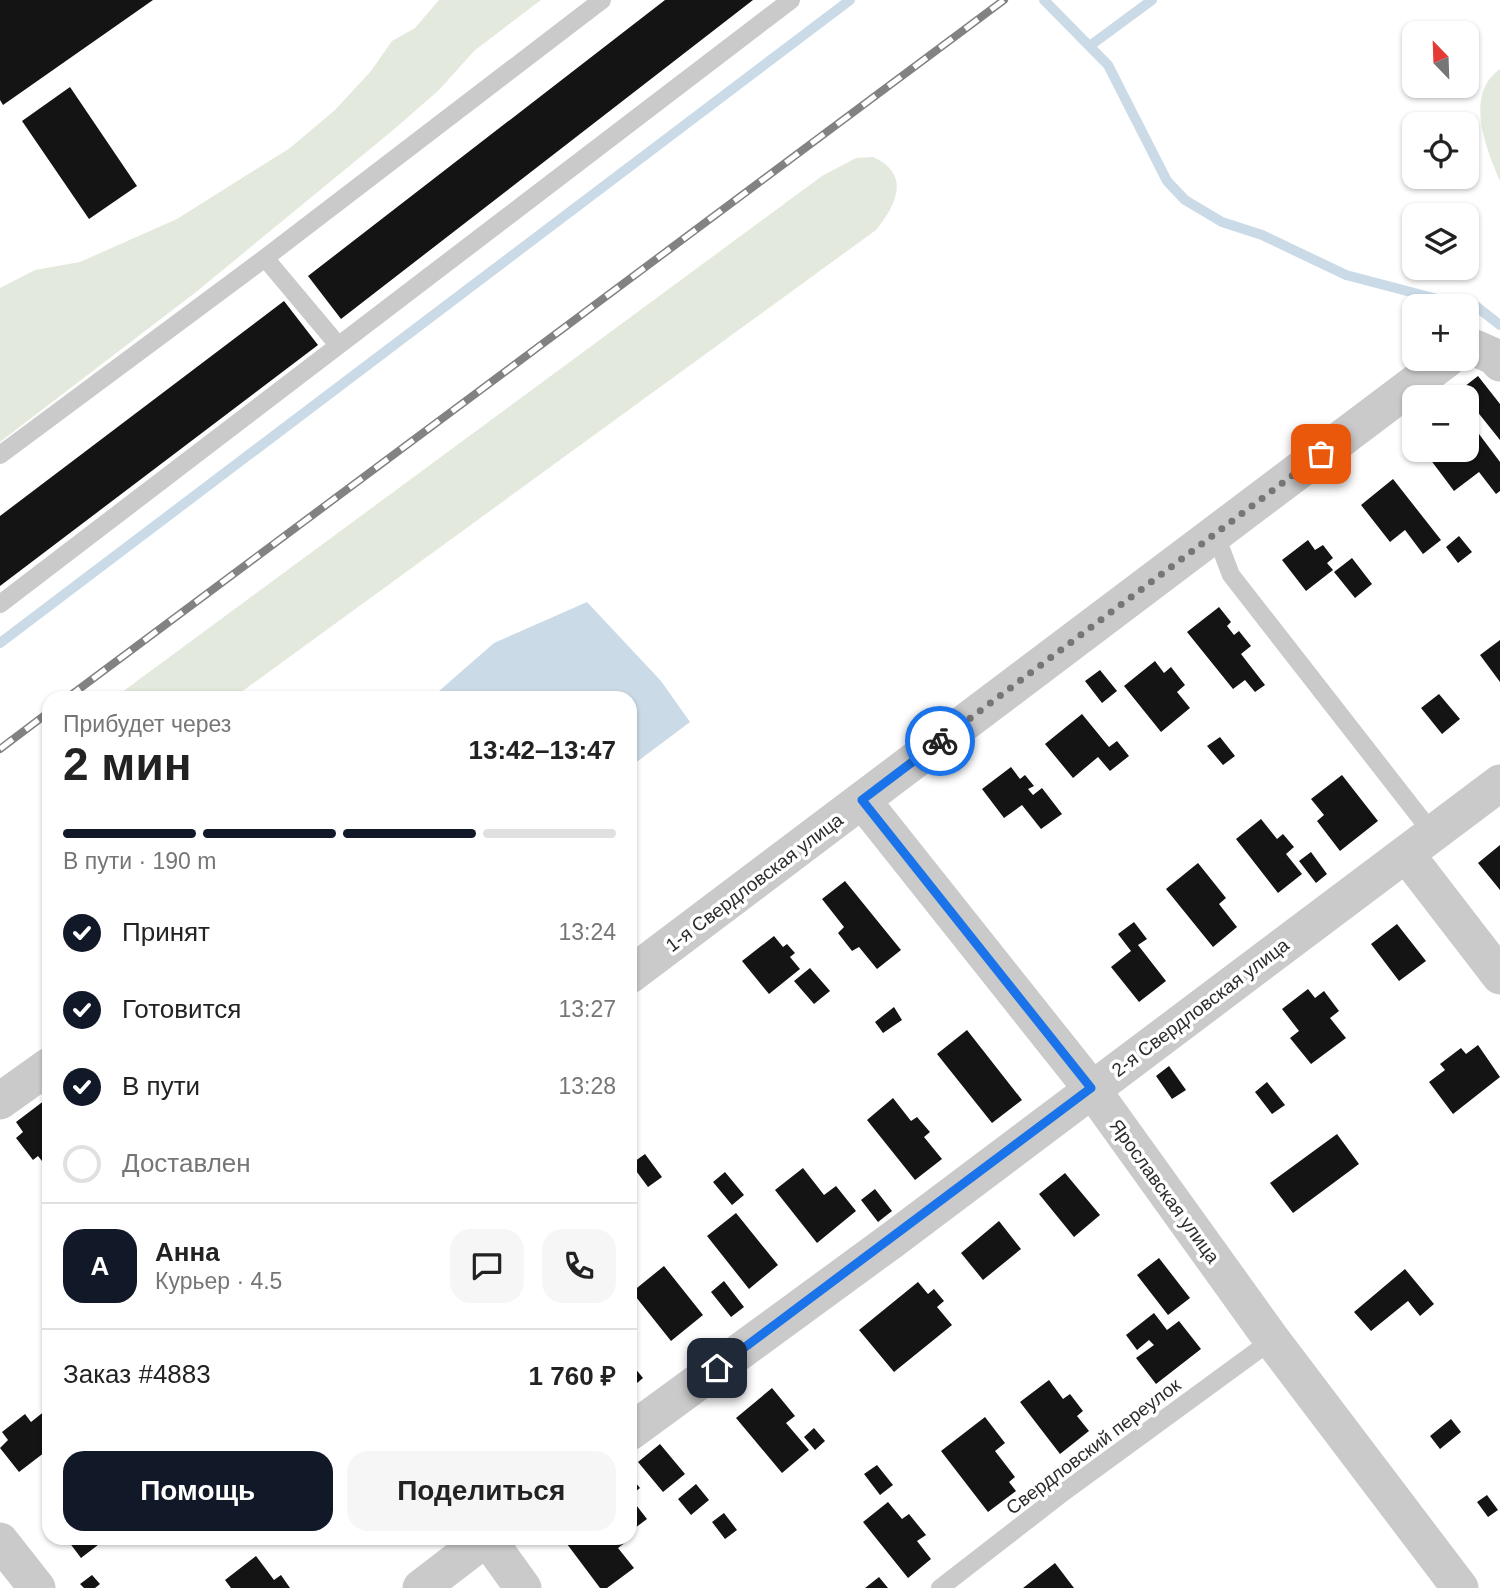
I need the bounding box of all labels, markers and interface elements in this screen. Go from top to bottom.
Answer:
north arrow [1402,21,1479,98]
map controls [1402,21,1479,462]
button: locate [1402,112,1479,189]
button: layers [1402,203,1479,280]
button: + [1402,294,1479,371]
button: − [1402,385,1479,462]
pin [1291,424,1351,484]
icon: bag [1302,435,1340,473]
courier [905,706,975,776]
text: Прибудет через [63,711,231,737]
icon: bike [921,722,959,760]
text: 13:42–13:47 [469,735,616,765]
text: 2 мин [63,738,191,790]
street label: 1-я Свердловская улица [662,809,847,956]
text: В пути · 190 m [63,848,216,874]
icon: check [63,914,101,952]
text: Принят [122,917,210,947]
text: 13:24 [558,919,616,945]
street label: 2-я Свердловская улица [1108,934,1293,1081]
icon: check [63,991,101,1029]
text: Готовится [122,994,241,1024]
text: 13:27 [558,996,616,1022]
icon: check [63,1068,101,1106]
text: В пути [122,1071,200,1101]
text: 13:28 [558,1073,616,1099]
street label: Ярославская улица [1105,1115,1224,1268]
text: Доставлен [122,1148,251,1178]
button: chat [450,1229,524,1303]
button: phone [542,1229,616,1303]
text: Анна [155,1237,220,1267]
text: А [91,1251,109,1281]
text: Курьер · 4.5 [155,1268,282,1294]
pin [687,1338,747,1398]
icon: home [698,1349,736,1387]
text: Заказ #4883 [63,1359,211,1389]
text: 1 760 ₽ [529,1361,616,1391]
street label: Свердловский переулок [1002,1374,1185,1519]
button: Помощь [63,1451,333,1531]
button: Поделиться [347,1451,616,1531]

